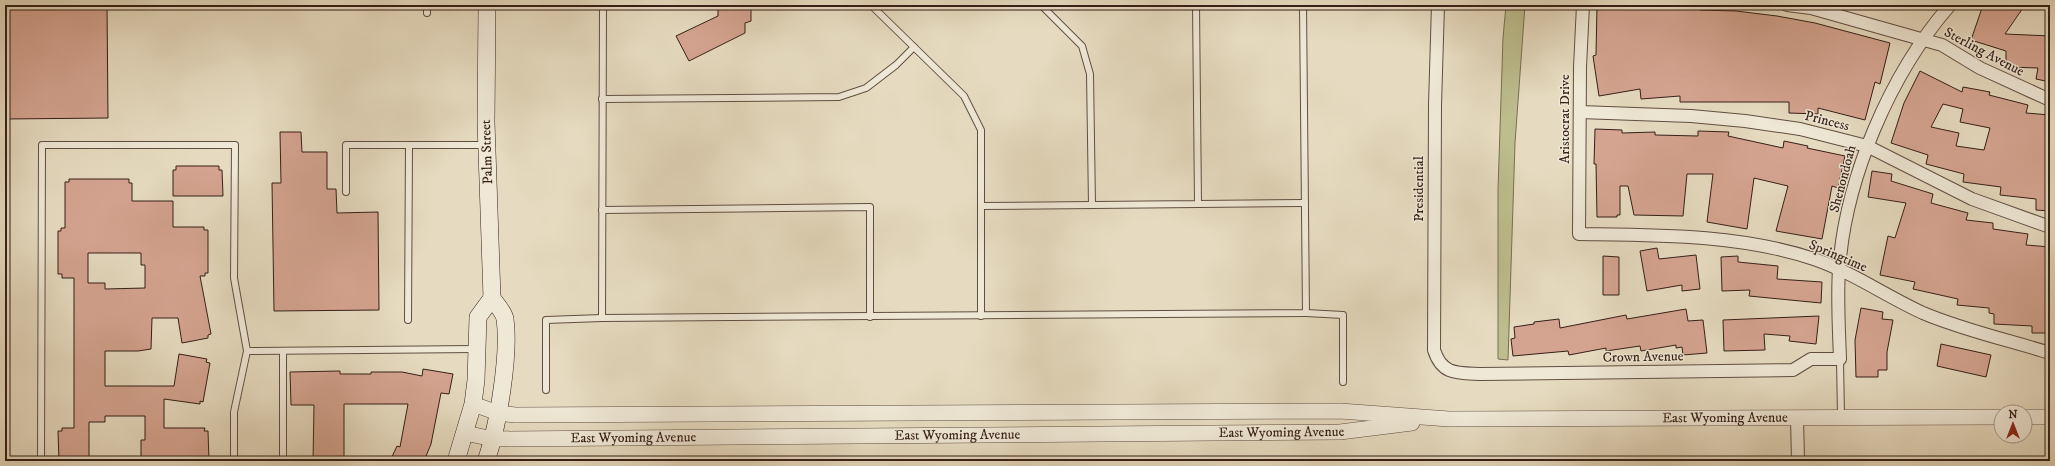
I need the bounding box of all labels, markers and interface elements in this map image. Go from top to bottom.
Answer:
street label: Sterling Avenue [1941,23,2027,81]
street label: Aristocrat Drive [1556,74,1574,164]
street label: Princess [1803,107,1852,135]
street label: Palm Street [477,119,497,185]
street label: Shenondoah [1825,143,1861,215]
street label: Presidential [1410,155,1428,222]
street label: Springtime [1806,236,1870,276]
street label: Crown Avenue [1602,347,1684,367]
north arrow [1993,404,2033,444]
text: N [2008,408,2018,422]
street label: East Wyoming Avenue [1662,409,1788,427]
street label: East Wyoming Avenue [1218,423,1345,442]
street label: East Wyoming Avenue [894,426,1020,445]
street label: East Wyoming Avenue [570,428,696,447]

